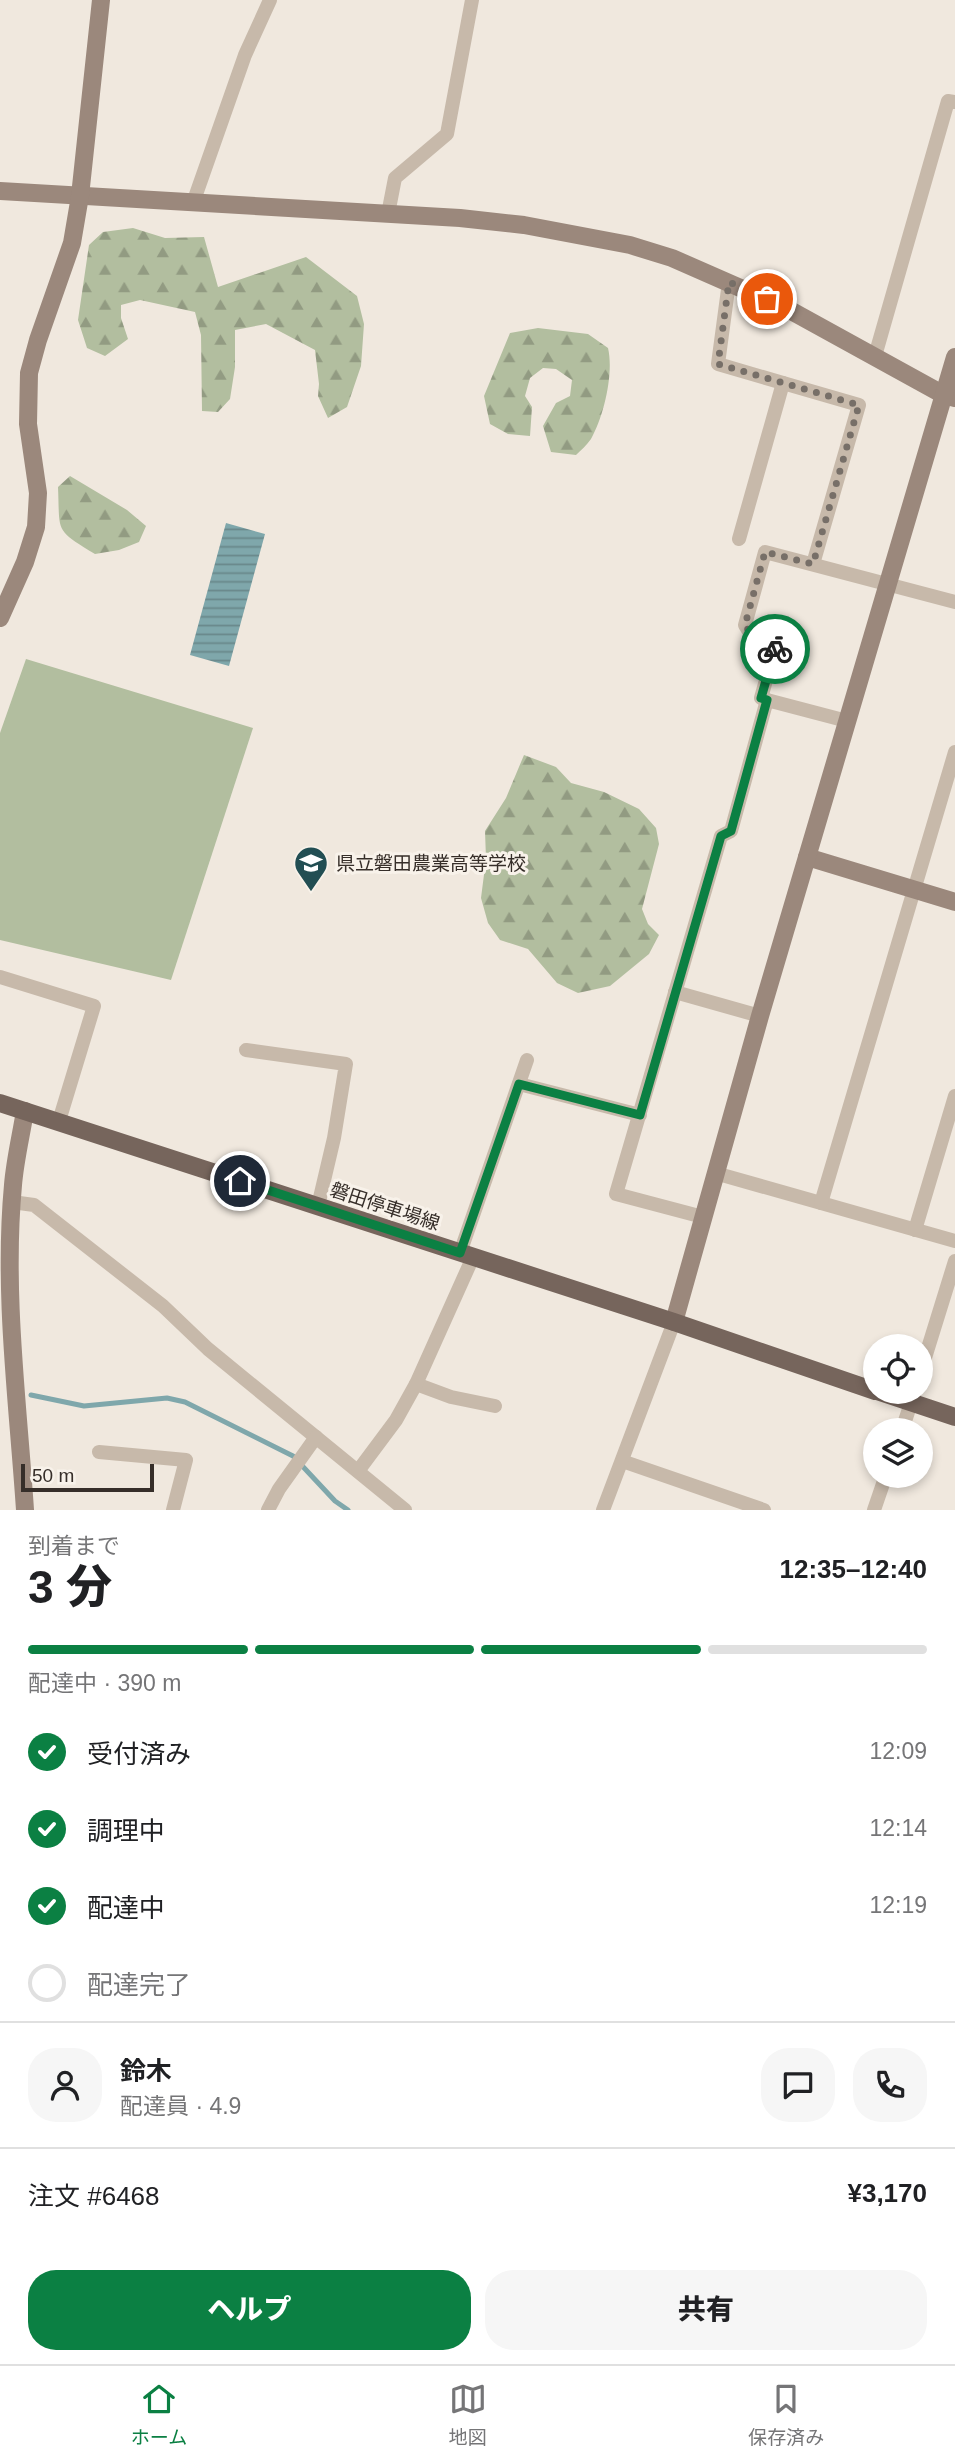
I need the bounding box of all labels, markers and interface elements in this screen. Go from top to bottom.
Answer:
pin [737,269,797,329]
icon: bag [748,280,786,318]
courier [740,614,810,684]
icon: bike [756,630,794,668]
school or university icon: 県立磐田農業高等学校 [292,844,330,893]
place label: 県立磐田農業高等学校 [336,853,526,874]
pin [210,1151,270,1211]
icon: home [221,1162,259,1200]
street label: 磐田停車場線 [327,1179,442,1234]
map controls [863,1334,933,1488]
button: locate [863,1334,933,1404]
button: layers [863,1418,933,1488]
scale bar [21,1461,154,1493]
text: 50 m [32,1465,74,1486]
text: 到着まで [28,1533,120,1559]
text: 12:35–12:40 [780,1554,927,1584]
text: 3 分 [28,1561,112,1613]
text: 配達中 · 390 m [28,1670,181,1696]
icon: check [28,1733,66,1771]
text: 12:09 [869,1738,927,1764]
text: 受付済み [87,1739,191,1769]
icon: check [28,1810,66,1848]
text: 12:14 [869,1815,927,1841]
text: 調理中 [87,1816,165,1846]
icon: check [28,1887,66,1925]
text: 12:19 [869,1892,927,1918]
text: 配達中 [87,1893,165,1923]
text: 配達完了 [87,1970,191,2000]
button: person [28,2048,102,2122]
button: chat [761,2048,835,2122]
button: phone [853,2048,927,2122]
text: 鈴木 [120,2056,172,2086]
text: 配達員 · 4.9 [120,2093,241,2119]
text: ¥3,170 [847,2178,927,2208]
text: 注文 #6468 [28,2181,160,2211]
button: ヘルプ [28,2270,471,2350]
button: 共有 [485,2270,927,2350]
tab: ホーム [131,2380,187,2449]
tab: 地図 [449,2380,487,2449]
tab: 保存済み [748,2380,824,2449]

